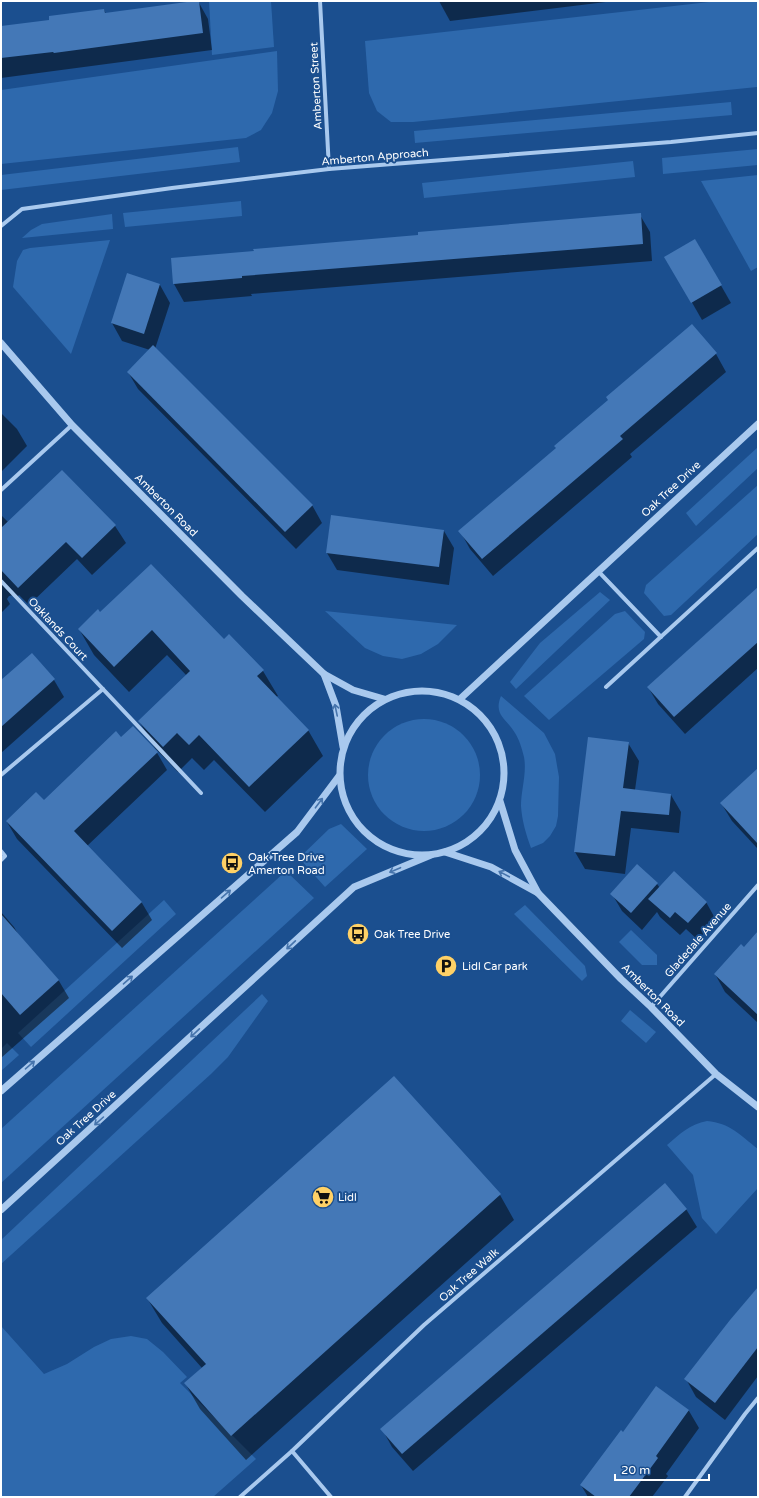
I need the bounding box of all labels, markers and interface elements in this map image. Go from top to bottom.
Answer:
street label: Amberton Street [307,42,325,130]
street label: Amberton Approach [321,146,429,168]
street label: Oak Tree Drive [639,458,703,520]
street label: Amberton Road [132,471,200,539]
street label: Oaklands Court [26,595,90,663]
one-way arrow [332,704,340,717]
one-way arrow [314,798,323,809]
bus stop icon: Oak Tree Drive Amerton Road [219,850,245,876]
place label: Oak Tree Drive Amerton Road [248,851,325,877]
one-way arrow [389,867,401,874]
one-way arrow [498,870,510,878]
one-way arrow [221,889,231,898]
street label: Gladedale Avenue [662,900,734,980]
bus stop icon: Oak Tree Drive [345,921,371,947]
place label: Oak Tree Drive [374,928,450,941]
one-way arrow [286,941,296,950]
parking icon: Lidl Car park [433,953,459,979]
place label: Lidl Car park [462,960,528,973]
street label: Amberton Road [619,961,687,1029]
one-way arrow [123,975,133,984]
one-way arrow [190,1029,200,1038]
one-way arrow [25,1061,36,1070]
street label: Oak Tree Drive [53,1088,119,1148]
one-way arrow [94,1116,104,1126]
supermarket icon: Lidl [310,1184,336,1210]
place label: Lidl [338,1191,357,1204]
street label: Oak Tree Walk [436,1246,502,1304]
scale bar [615,1456,709,1482]
text: 20 m [621,1463,650,1477]

